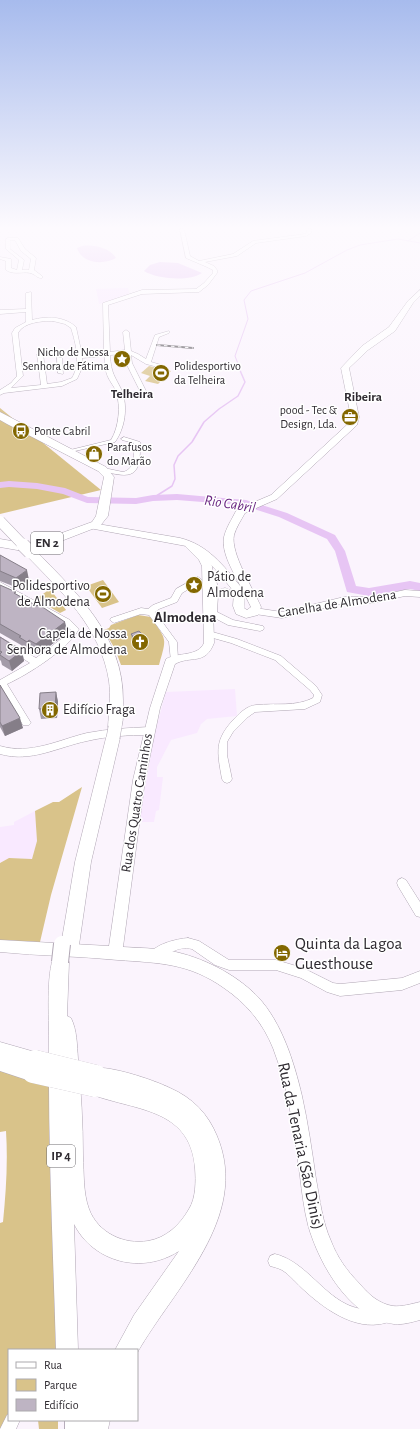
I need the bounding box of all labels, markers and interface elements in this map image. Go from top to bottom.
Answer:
place label: Nicho de Nossa Senhora de Fátima [23,346,109,372]
place icon: Nicho de Nossa Senhora de Fátima [112,349,132,369]
place label: Polidesportivo da Telheira [174,360,241,386]
sports icon: Polidesportivo da Telheira [151,363,171,383]
district label: Telheira [111,388,153,401]
district label: Ribeira [344,391,382,404]
place label: pood - Tec & Design, Lda. [280,404,338,430]
office icon: pood - Tec & Design, Lda. [340,407,360,427]
bus stop icon: Ponte Cabril [11,421,31,441]
place label: Ponte Cabril [34,425,90,437]
place label: Parafusos do Marão [107,441,152,467]
shop icon: Parafusos do Marão [84,444,104,464]
water label: Rio Cabril [203,493,257,516]
road number: EN 2 [31,532,63,554]
place label: Pátio de Almodena [207,570,265,600]
place icon: Pátio de Almodena [184,575,204,595]
place label: Polidesportivo de Almodena [12,579,91,609]
sports icon: Polidesportivo de Almodena [93,584,113,604]
street label: Canelha de Almodena [277,588,398,620]
district label: Almodena [154,610,216,625]
place label: Capela de Nossa Senhora de Almodena [7,627,128,657]
church icon: Capela de Nossa Senhora de Almodena [130,632,150,652]
building icon: Edifício Fraga [40,700,60,720]
place label: Edifício Fraga [63,703,136,717]
street label: Rua dos Quatro Caminhos [119,733,155,873]
place label: Quinta da Lagoa Guesthouse [295,935,403,972]
hotel icon: Quinta da Lagoa Guesthouse [272,943,292,963]
street label: Rua da Tenaria (São Dinis) [275,1061,327,1231]
road number: IP 4 [47,1145,75,1167]
legend [8,1349,138,1421]
text: Rua [44,1359,63,1371]
text: Parque [44,1379,77,1391]
text: Edifício [44,1399,79,1411]

